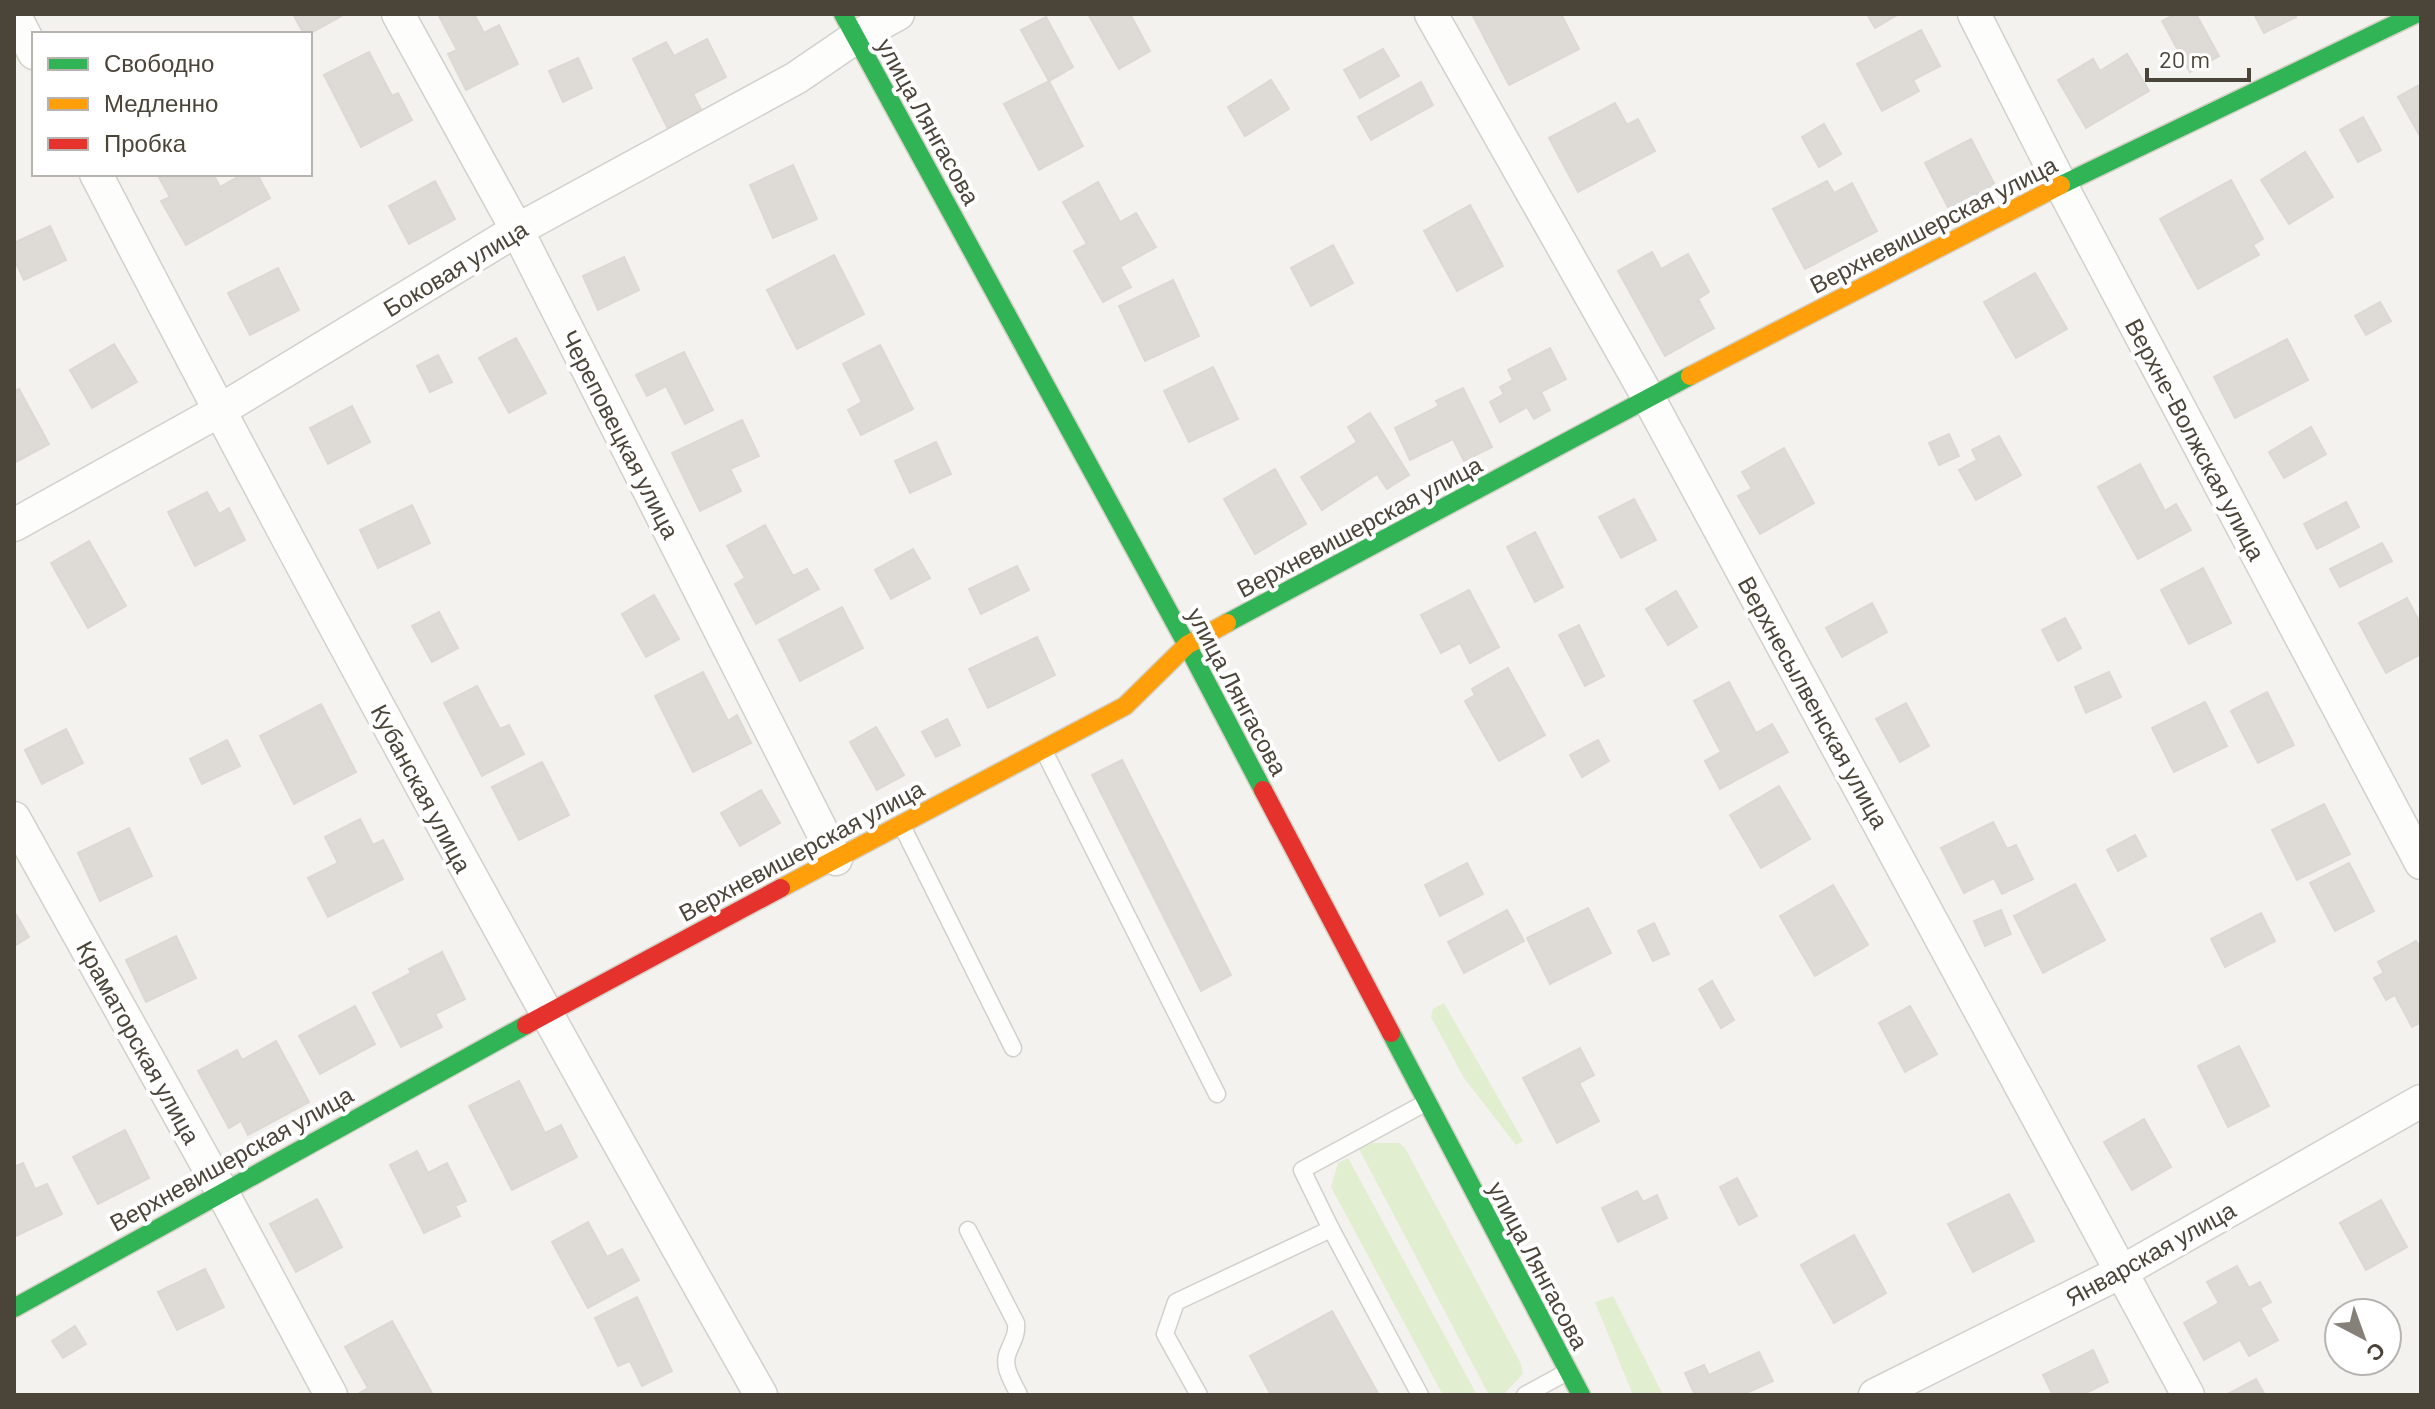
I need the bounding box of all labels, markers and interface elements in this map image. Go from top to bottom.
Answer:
legend [32,32,312,176]
scale bar [2147,32,2249,82]
street label: улица Лянгасова [871,33,987,210]
text: 20 m [2159,44,2210,73]
text: Свободно [104,48,214,77]
text: Медленно [104,88,218,117]
text: Пробка [104,128,187,157]
street label: Верхневишерская улица [1805,149,2062,299]
street label: Боковая улица [378,213,533,322]
street label: Верхне-Волжская улица [2120,313,2272,565]
street label: Череповецкая улица [556,325,686,544]
street label: Верхневишерская улица [1232,449,1487,603]
street label: Верхнесылвенская улица [1733,571,1896,834]
street label: улица Лянгасова [1182,602,1295,780]
street label: Кубанская улица [365,699,479,878]
street label: Верхневишерская улица [674,773,929,927]
street label: Краматорская улица [71,935,207,1149]
street label: Верхневишерская улица [104,1079,358,1237]
street label: улица Лянгасова [1483,1176,1596,1354]
street label: Январская улица [2060,1194,2241,1312]
north arrow [2323,1297,2403,1377]
text: С [2362,1338,2391,1368]

